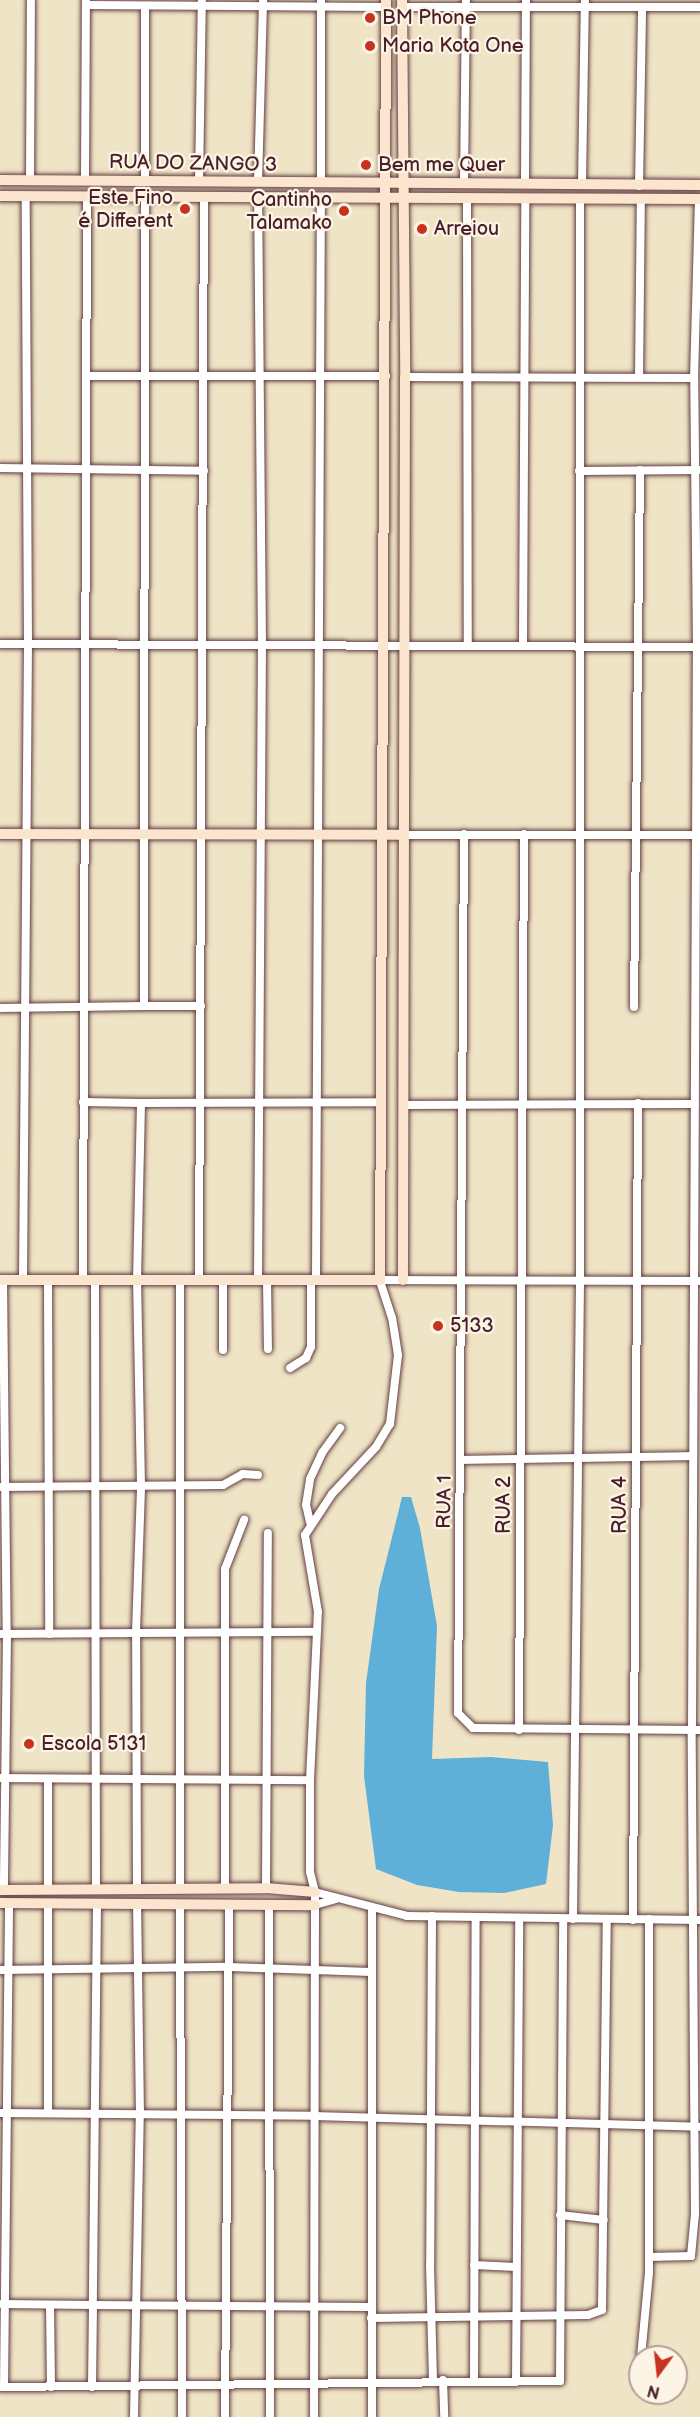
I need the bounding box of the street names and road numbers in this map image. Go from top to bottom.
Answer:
street label: RUA DO ZANGO 3 [109,151,277,177]
street label: RUA 1 [433,1475,457,1529]
street label: RUA 2 [492,1476,516,1534]
street label: RUA 4 [608,1476,632,1534]

